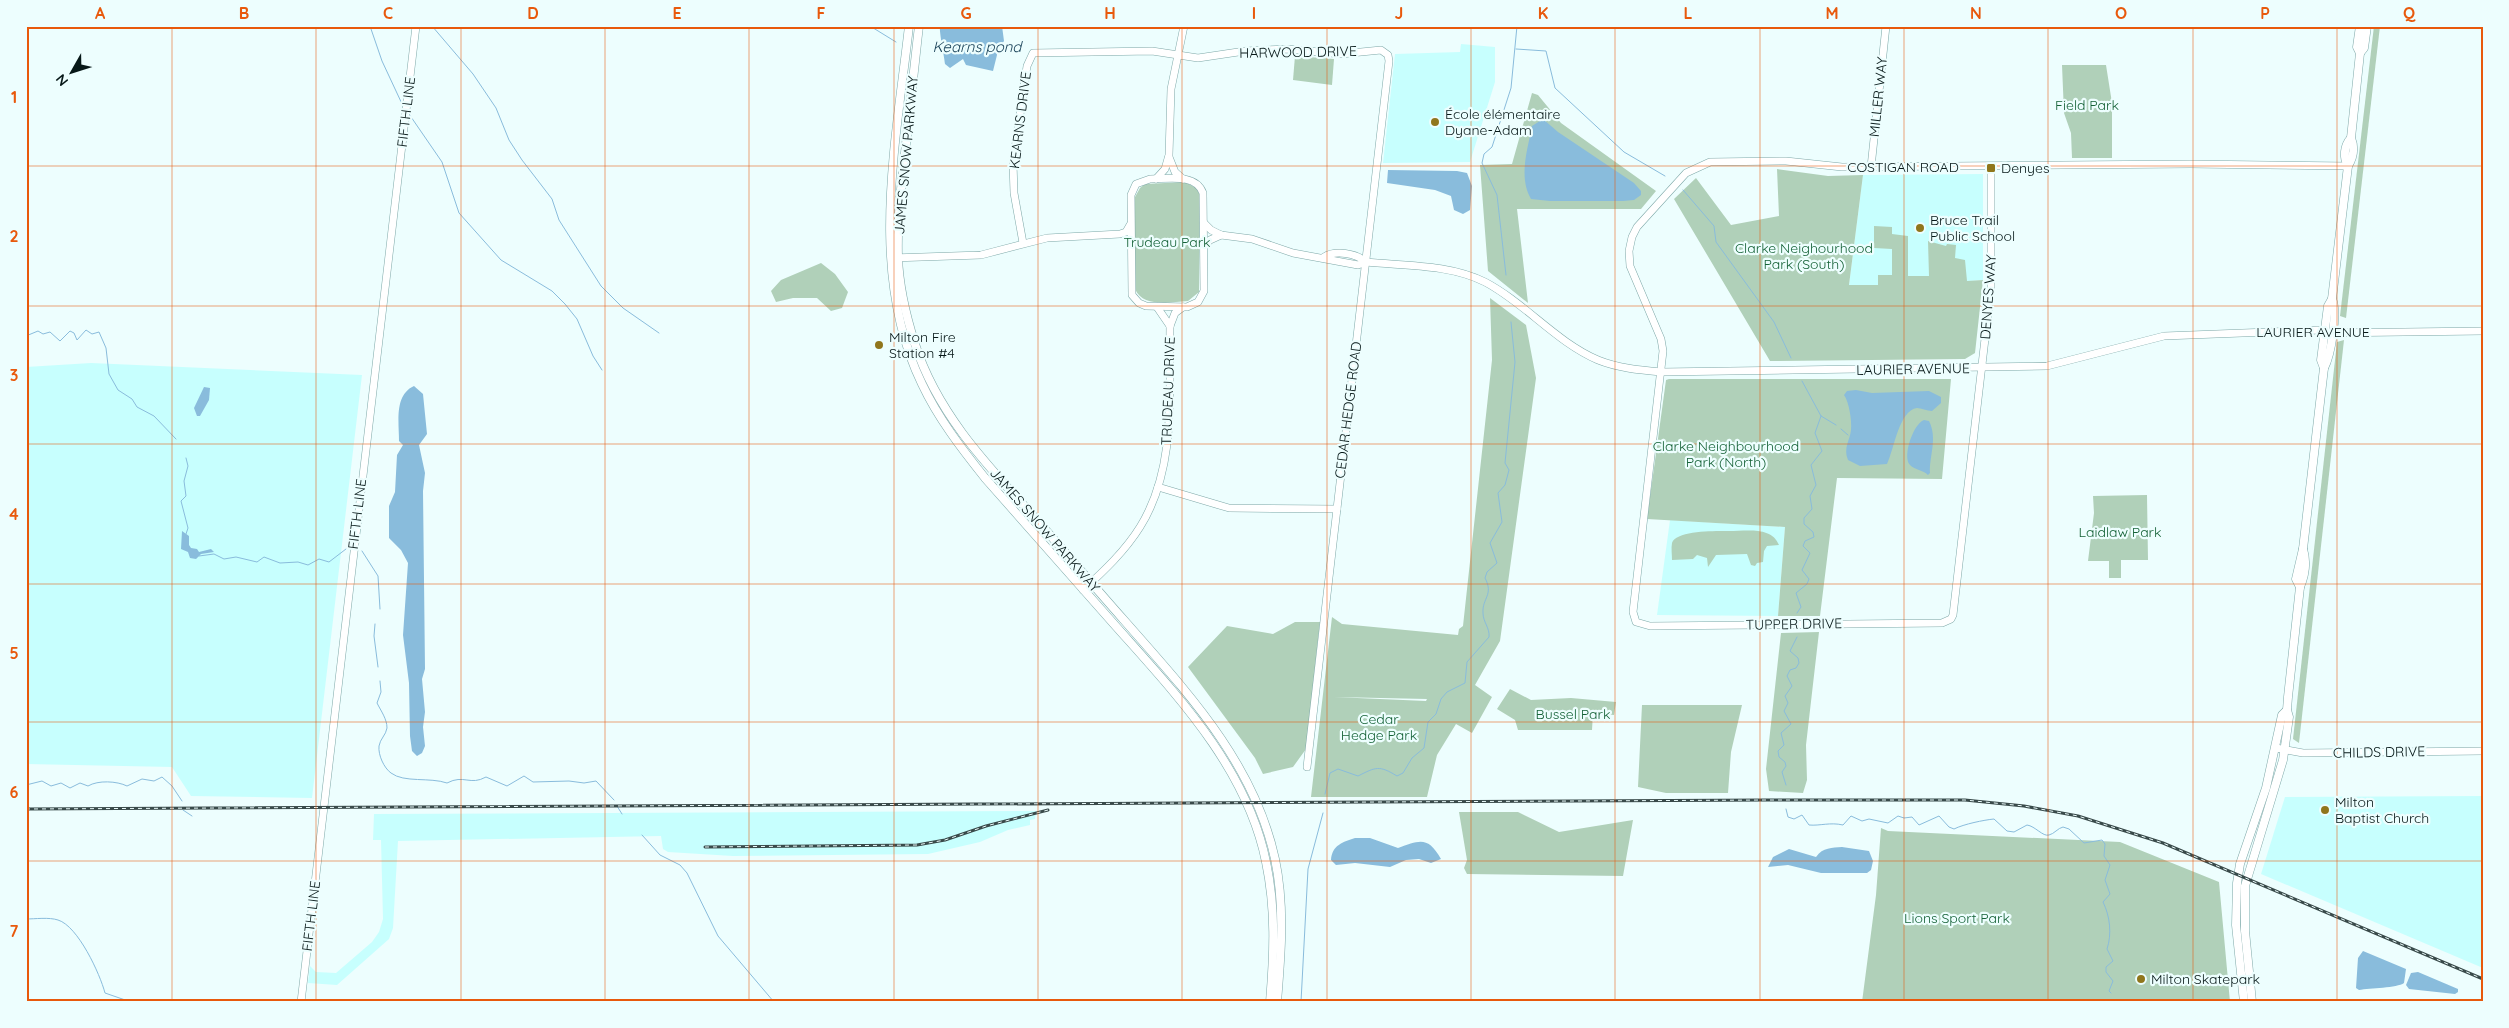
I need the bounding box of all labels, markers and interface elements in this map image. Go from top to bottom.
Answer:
text: A [95,3,106,23]
text: B [239,3,249,23]
text: C [383,3,393,23]
text: D [527,3,539,23]
text: E [672,3,682,23]
text: F [817,3,826,23]
text: G [960,3,972,23]
text: H [1104,3,1116,23]
text: I [1252,3,1256,23]
text: J [1395,3,1403,23]
text: K [1538,3,1548,23]
text: L [1684,3,1693,23]
text: M [1825,3,1839,23]
text: N [1970,3,1982,23]
text: O [2115,3,2127,23]
text: P [2260,3,2270,23]
text: Q [2403,3,2416,23]
water label: Kearns pond [933,37,1023,56]
street label: HARWOOD DRIVE [1239,42,1357,62]
north arrow [48,48,98,98]
street label: MILLER WAY [1865,56,1891,138]
street label: KEARNS DRIVE [1005,70,1035,170]
text: N [52,71,72,90]
street label: JAMES SNOW PARKWAY [890,75,922,235]
street label: FIFTH LINE [393,76,419,148]
text: 1 [11,87,17,107]
park label: Field Park [2055,96,2119,114]
place label: École élémentaire Dyane-Adam [1445,105,1560,139]
marker: École élémentaire Dyane-Adam [1429,116,1441,128]
street label: COSTIGAN ROAD [1847,158,1959,176]
place label: Denyes [2001,159,2049,177]
marker: Denyes [1985,162,1997,174]
place label: Bruce Trail Public School [1930,211,2015,245]
marker: Bruce Trail Public School [1914,222,1926,234]
text: 2 [9,226,19,246]
park label: Trudeau Park [1123,233,1211,251]
park label: Clarke Neighourhood Park (South) [1735,239,1873,273]
street label: DENYES WAY [1976,254,2000,340]
street label: LAURIER AVENUE [2256,323,2370,341]
place label: Milton Fire Station #4 [889,328,956,362]
street label: TRUDEAU DRIVE [1157,336,1179,446]
marker: Milton Fire Station #4 [873,339,885,351]
street label: CEDAR HEDGE ROAD [1331,340,1365,480]
street label: LAURIER AVENUE [1856,359,1970,379]
text: 3 [10,365,18,385]
park label: Clarke Neighbourhood Park (North) [1653,437,1799,471]
street label: JAMES SNOW PARKWAY [986,464,1104,596]
street label: FIFTH LINE [344,478,370,550]
text: 4 [9,504,19,524]
park label: Laidlaw Park [2078,523,2162,541]
street label: TUPPER DRIVE [1746,614,1842,634]
text: 5 [9,643,19,663]
park label: Bussel Park [1536,705,1610,723]
park label: Cedar Hedge Park [1341,710,1417,744]
street label: CHILDS DRIVE [2333,742,2425,762]
text: 6 [10,782,19,802]
place label: Milton Baptist Church [2335,793,2429,827]
marker: Milton Baptist Church [2319,804,2331,816]
street label: FIFTH LINE [298,880,324,952]
park label: Lions Sport Park [1904,909,2010,927]
text: 7 [10,921,19,941]
place label: Milton Skatepark [2151,970,2260,988]
marker: Milton Skatepark [2135,973,2147,985]

